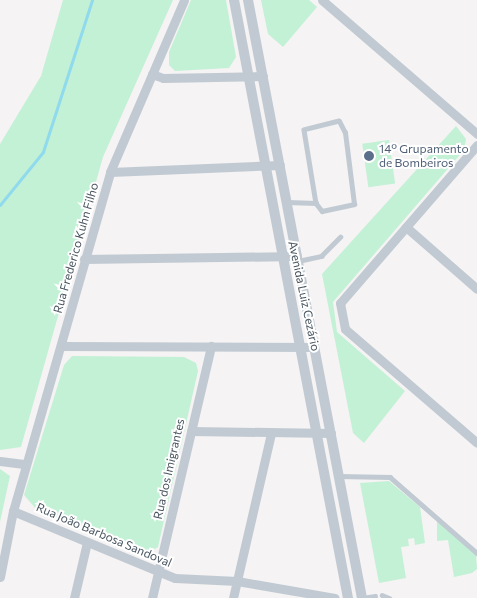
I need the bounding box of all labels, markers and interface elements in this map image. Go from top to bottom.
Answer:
place label: 14° Grupamento de Bombeiros [379,142,469,170]
marker: 14° Grupamento de Bombeiros [363,150,375,162]
street label: Rua Frederico Kuhn Filho [50,181,102,315]
street label: Avenida Luiz Cezário [285,240,323,352]
street label: Rua dos Imigrantes [150,417,188,521]
street label: Rua João Barbosa Sandoval [34,500,174,570]

